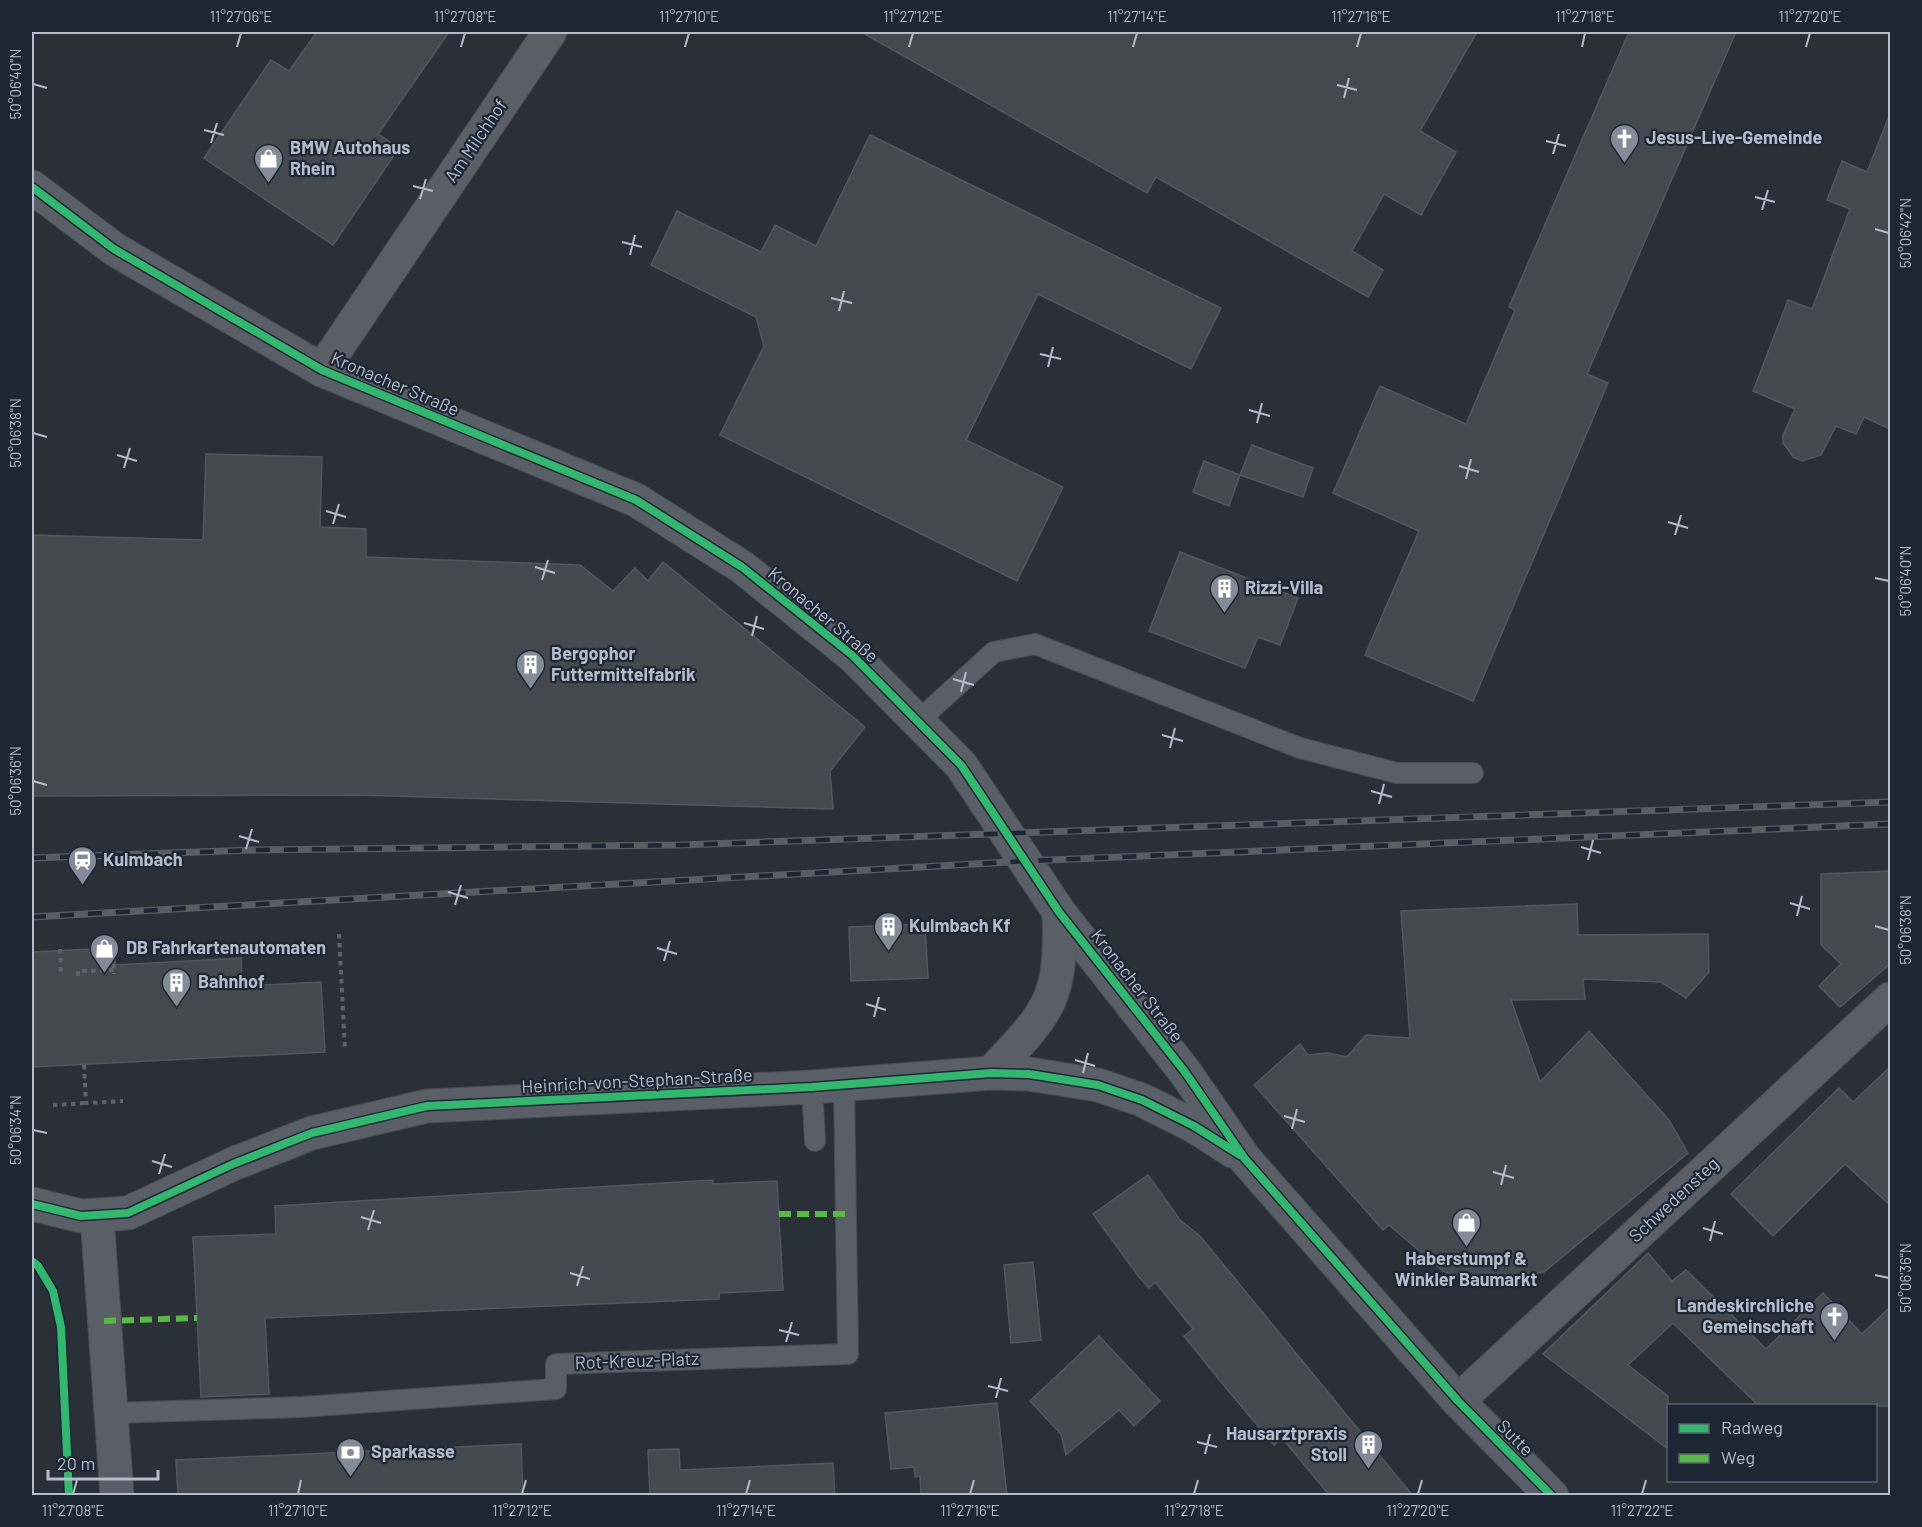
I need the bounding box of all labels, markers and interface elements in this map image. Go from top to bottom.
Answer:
text: 11°27'06"E [210,7,272,25]
text: 11°27'08"E [434,7,496,25]
text: 11°27'10"E [659,7,719,25]
text: 11°27'12"E [883,7,943,25]
text: 11°27'14"E [1107,7,1167,25]
text: 11°27'16"E [1331,7,1391,25]
text: 11°27'18"E [1555,7,1615,25]
text: 11°27'20"E [1779,7,1841,25]
text: 50°06'40"N [6,49,24,119]
street label: Am Milchhof [439,95,511,186]
church icon: Jesus-Live-Gemeinde [1609,122,1641,164]
place label: Jesus-Live-Gemeinde [1646,126,1822,148]
place label: BMW Autohaus Rhein [290,136,410,179]
shop icon: BMW Autohaus Rhein [253,142,285,184]
text: 50°06'42"N [1896,198,1914,268]
street label: Kronacher Straße [328,346,463,420]
text: 50°06'38"N [6,398,24,468]
text: 50°06'40"N [1896,546,1914,616]
street label: Kronacher Straße [764,562,883,667]
building icon: Rizzi-Villa [1208,572,1240,614]
place label: Rizzi-Villa [1245,576,1323,598]
place label: Bergophor Futtermittelfabrik [551,642,696,685]
building icon: Bergophor Futtermittelfabrik [514,648,546,690]
text: 50°06'36"N [6,746,24,816]
station icon: Kulmbach [66,844,98,886]
place label: Kulmbach [103,848,183,870]
text: 50°06'38"N [1896,895,1914,965]
building icon: Kulmbach Kf [872,910,904,952]
place label: Kulmbach Kf [909,914,1011,936]
street label: Kronacher Straße [1087,925,1189,1046]
shop icon: DB Fahrkartenautomaten [89,932,121,974]
place label: DB Fahrkartenautomaten [126,936,326,958]
building icon: Bahnhof [161,966,193,1008]
place label: Bahnhof [198,970,265,992]
street label: Heinrich-von-Stephan-Straße [521,1063,753,1097]
text: 50°06'34"N [6,1095,24,1165]
street label: Schwedensteg [1624,1152,1723,1247]
shop icon: Haberstumpf & Winkler Baumarkt [1450,1206,1482,1248]
text: 50°06'36"N [1896,1243,1914,1313]
place label: Haberstumpf & Winkler Baumarkt [1395,1247,1538,1290]
place label: Landeskirchliche Gemeinschaft [1677,1294,1814,1337]
church icon: Landeskirchliche Gemeinschaft [1819,1300,1851,1342]
street label: Rot-Kreuz-Platz [574,1347,699,1373]
legend [1667,1404,1877,1482]
street label: Sutte [1493,1414,1539,1460]
text: Radweg [1721,1416,1783,1438]
place label: Hausarztpraxis Stoll [1226,1422,1347,1465]
building icon: Hausarztpraxis Stoll [1352,1428,1384,1470]
bank icon: Sparkasse [334,1436,366,1478]
place label: Sparkasse [371,1440,455,1462]
scale bar [48,1443,158,1481]
text: Weg [1721,1446,1755,1468]
text: 20 m [57,1452,95,1474]
text: 11°27'08"E [42,1501,104,1519]
text: 11°27'10"E [268,1501,328,1519]
text: 11°27'12"E [492,1501,552,1519]
text: 11°27'14"E [716,1501,776,1519]
text: 11°27'16"E [940,1501,1000,1519]
text: 11°27'18"E [1164,1501,1224,1519]
text: 11°27'20"E [1387,1501,1449,1519]
text: 11°27'22"E [1611,1501,1673,1519]

